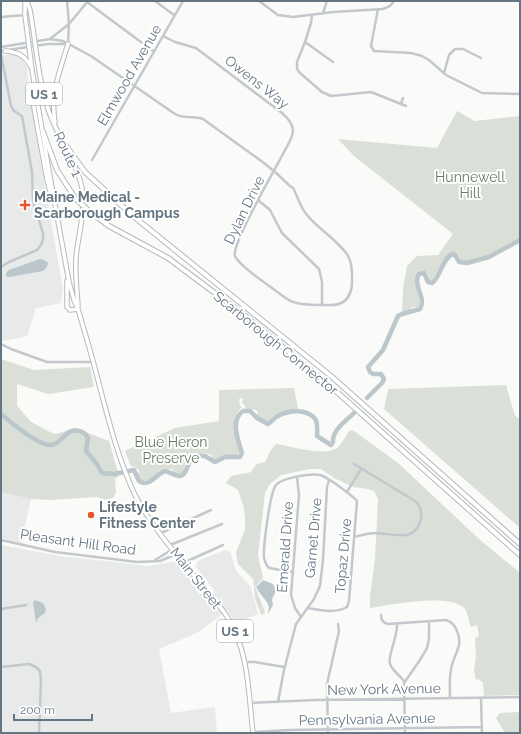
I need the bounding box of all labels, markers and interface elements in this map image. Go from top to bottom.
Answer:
street label: Elmwood Avenue [94,22,164,128]
street label: Owens Way [222,52,292,112]
road number: US 1 [26,83,62,105]
street label: Route 1 [51,129,85,179]
park label: Hunnewell Hill [435,169,505,201]
street label: Dylan Drive [221,173,267,247]
place label: Maine Medical - Scarborough Campus [34,189,180,221]
marker: Maine Medical - Scarborough Campus [19,199,31,211]
street label: Scarborough Connector [211,288,341,398]
park label: Blue Heron Preserve [135,434,207,466]
street label: Garnet Drive [302,497,324,579]
place label: Lifestyle Fitness Center [99,499,196,531]
street label: Emerald Drive [274,501,296,593]
marker: Lifestyle Fitness Center [86,510,96,520]
street label: Topaz Drive [332,518,354,594]
street label: Pleasant Hill Road [19,526,137,558]
street label: Main Street [167,544,225,612]
road number: US 1 [217,620,253,642]
street label: New York Avenue [327,680,441,698]
scale bar [14,696,92,722]
text: 200 m [20,703,55,717]
street label: Pennsylvania Avenue [298,710,436,728]

